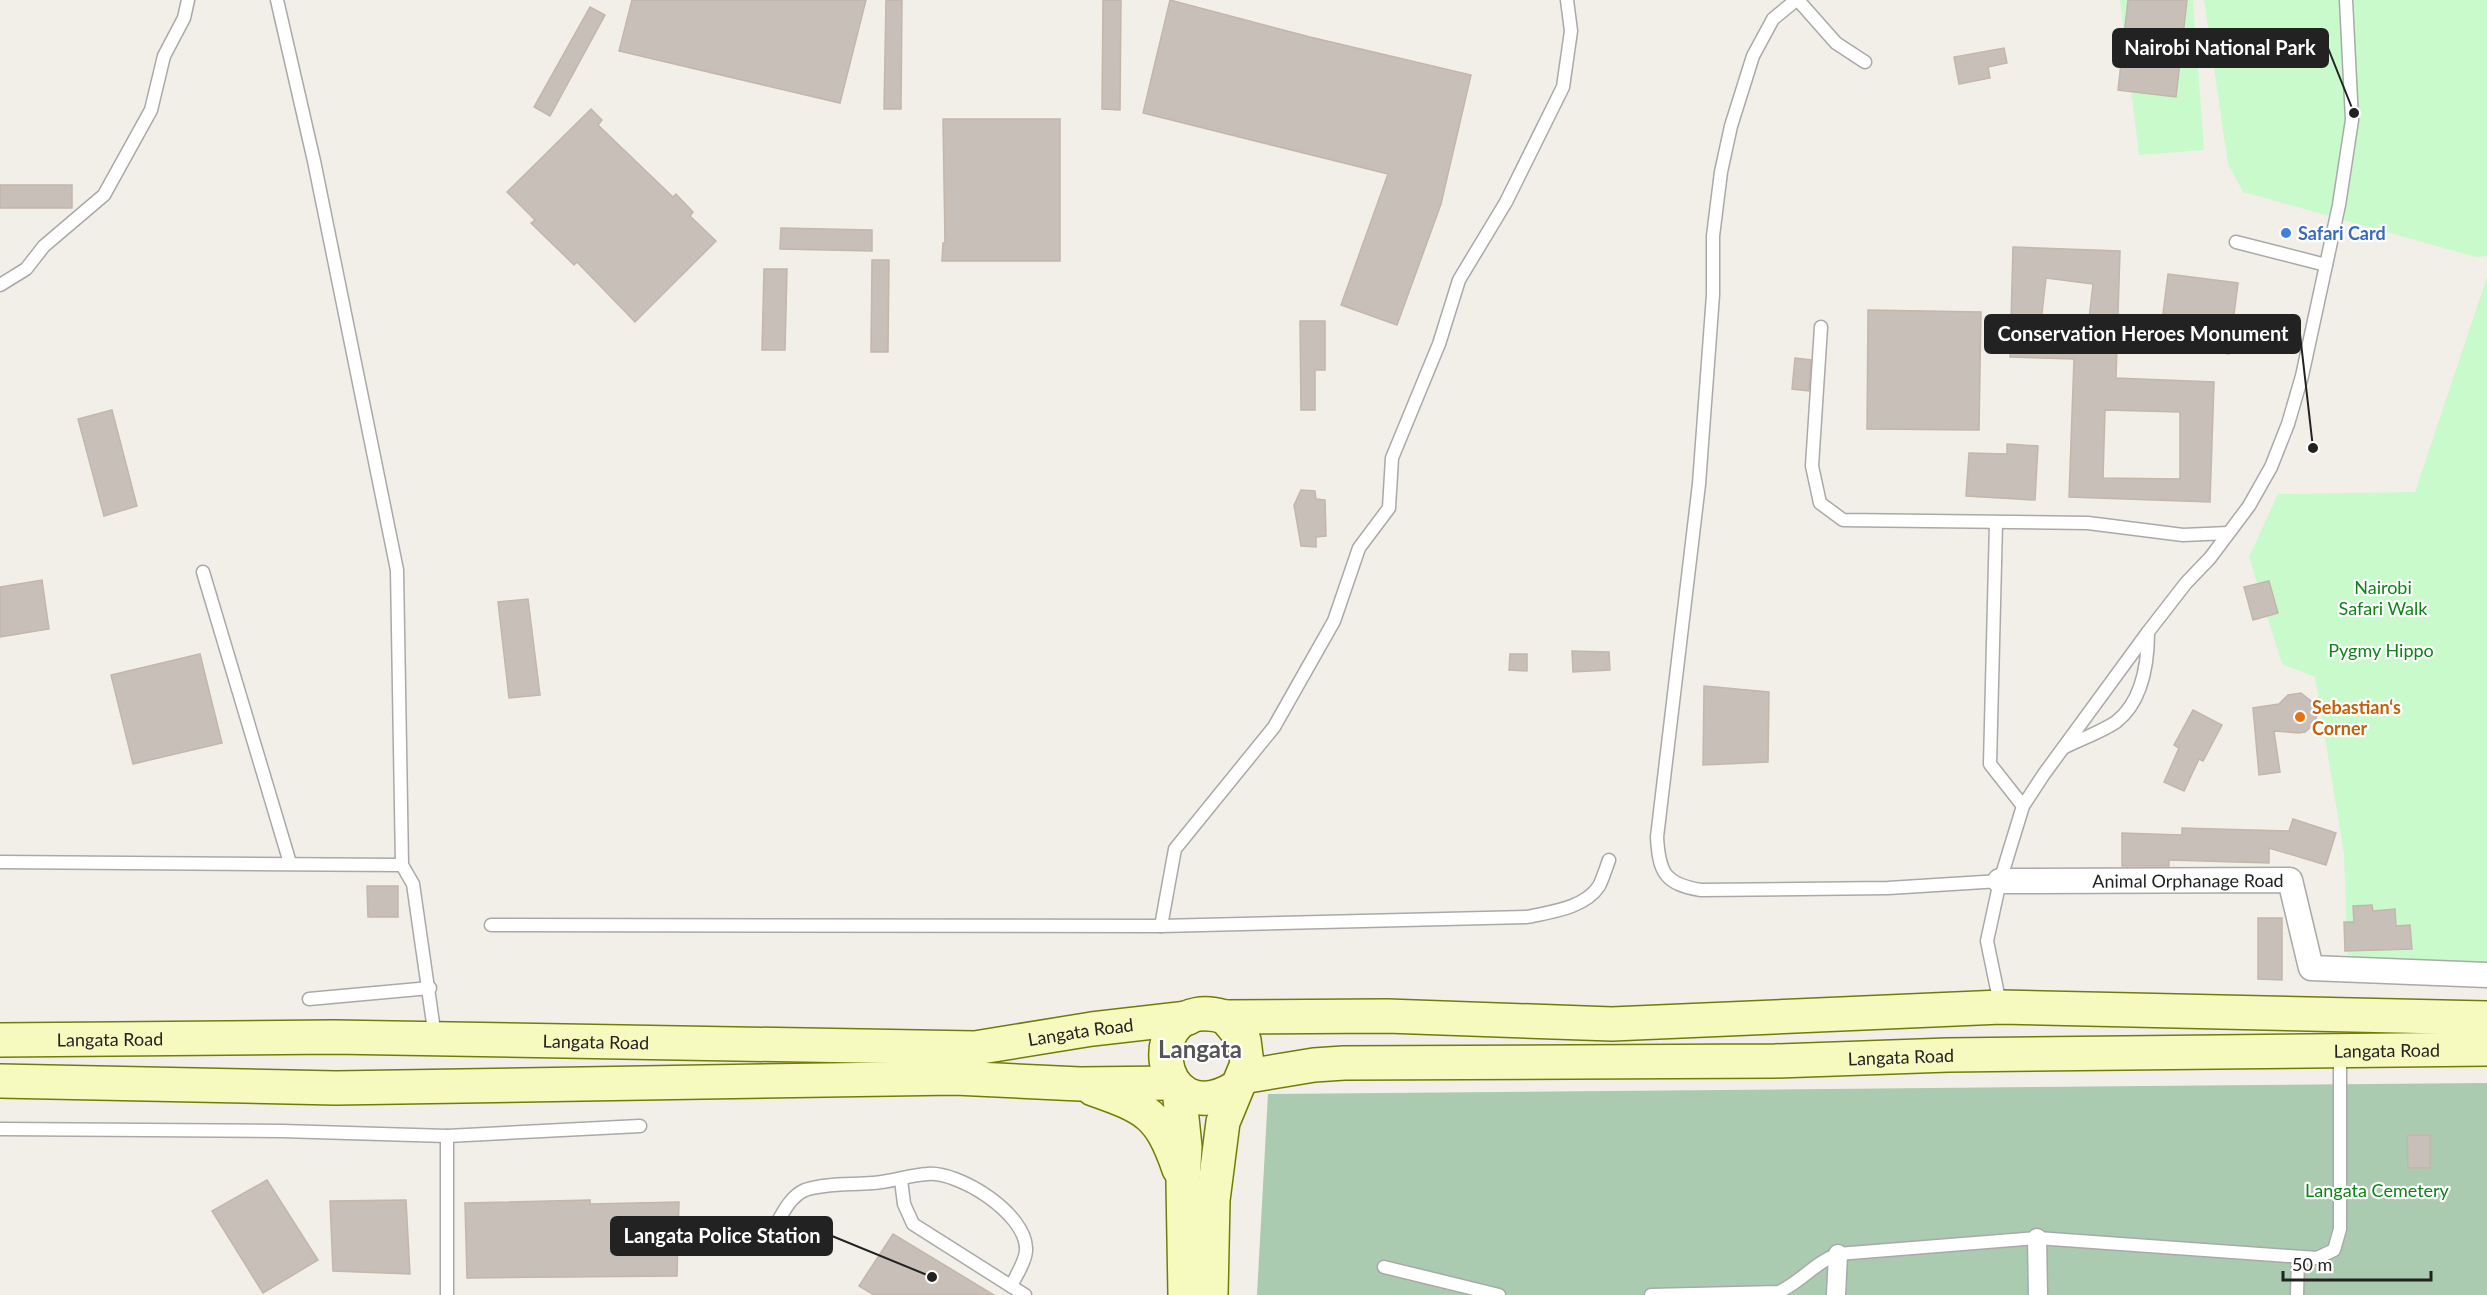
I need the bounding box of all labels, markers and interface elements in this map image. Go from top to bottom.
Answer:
callout: Nairobi National Park [2113,29,2328,67]
text: Nairobi National Park [2124,35,2316,59]
place label: Safari Card [2298,222,2386,244]
marker: Safari Card [2279,226,2293,240]
callout: Conservation Heroes Monument [1985,315,2300,353]
text: Conservation Heroes Monument [1998,321,2289,345]
park label: Nairobi Safari Walk [2339,576,2428,619]
park label: Pygmy Hippo [2328,639,2434,661]
place label: Sebastian‘s Corner [2312,696,2401,739]
marker: Sebastian‘s Corner [2293,710,2307,724]
street label: Animal Orphanage Road [2092,869,2284,892]
street label: Langata Road [1026,1013,1135,1050]
street label: Langata Road [57,1028,163,1050]
street label: Langata Road [543,1030,649,1053]
district label: Langata [1158,1034,1242,1063]
street label: Langata Road [2333,1039,2440,1062]
street label: Langata Road [1847,1044,1954,1069]
park label: Langata Cemetery [2305,1179,2450,1201]
callout: Langata Police Station [611,1217,832,1255]
text: Langata Police Station [624,1223,820,1247]
scale bar [2283,1244,2432,1282]
text: 50 m [2292,1253,2332,1275]

